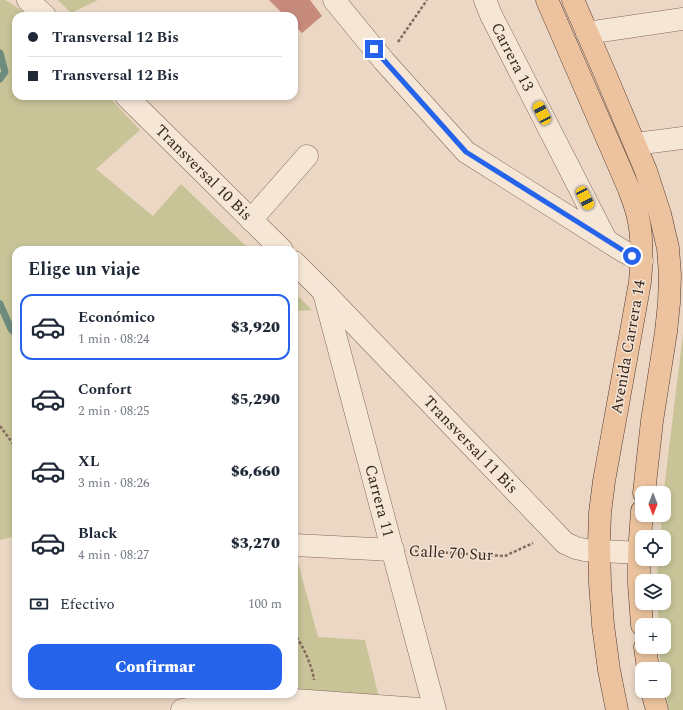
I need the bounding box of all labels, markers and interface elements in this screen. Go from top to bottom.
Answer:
street label: Carrera 13 [485,18,540,95]
text: Transversal 12 Bis [52,26,179,49]
route end [365,40,383,58]
text: Transversal 12 Bis [52,64,179,87]
car [531,100,553,126]
street label: Transversal 10 Bis [149,119,258,226]
car [574,185,596,211]
route start [623,247,641,265]
text: Elige un viaje [28,256,140,283]
street label: Avenida Carrera 14 [604,278,652,416]
text: Económico [78,306,155,329]
icon: car [30,309,66,345]
text: $3,920 [231,316,280,339]
text: 1 min · 08:24 [78,329,150,349]
text: Confort [78,378,132,401]
icon: car [30,381,66,417]
text: $5,290 [231,388,280,411]
street label: Transversal 11 Bis [417,390,524,499]
text: 2 min · 08:25 [78,401,150,421]
text: XL [78,450,99,473]
icon: car [30,453,66,489]
text: $6,660 [231,460,280,483]
street label: Carrera 11 [358,462,400,540]
text: 3 min · 08:26 [78,473,150,493]
north arrow [635,486,671,522]
map controls [635,486,671,698]
text: Black [78,522,117,545]
icon: car [30,525,66,561]
button: locate [635,530,671,566]
text: $3,270 [231,532,280,555]
street label: Calle 70 Sur [408,539,494,567]
text: 4 min · 08:27 [78,545,150,565]
button: layers [635,574,671,610]
icon: cash [28,593,50,615]
text: Efectivo [60,593,115,616]
text: 100 m [248,594,282,614]
button: + [635,618,671,654]
button: Confirmar [28,644,282,690]
button: − [635,662,671,698]

